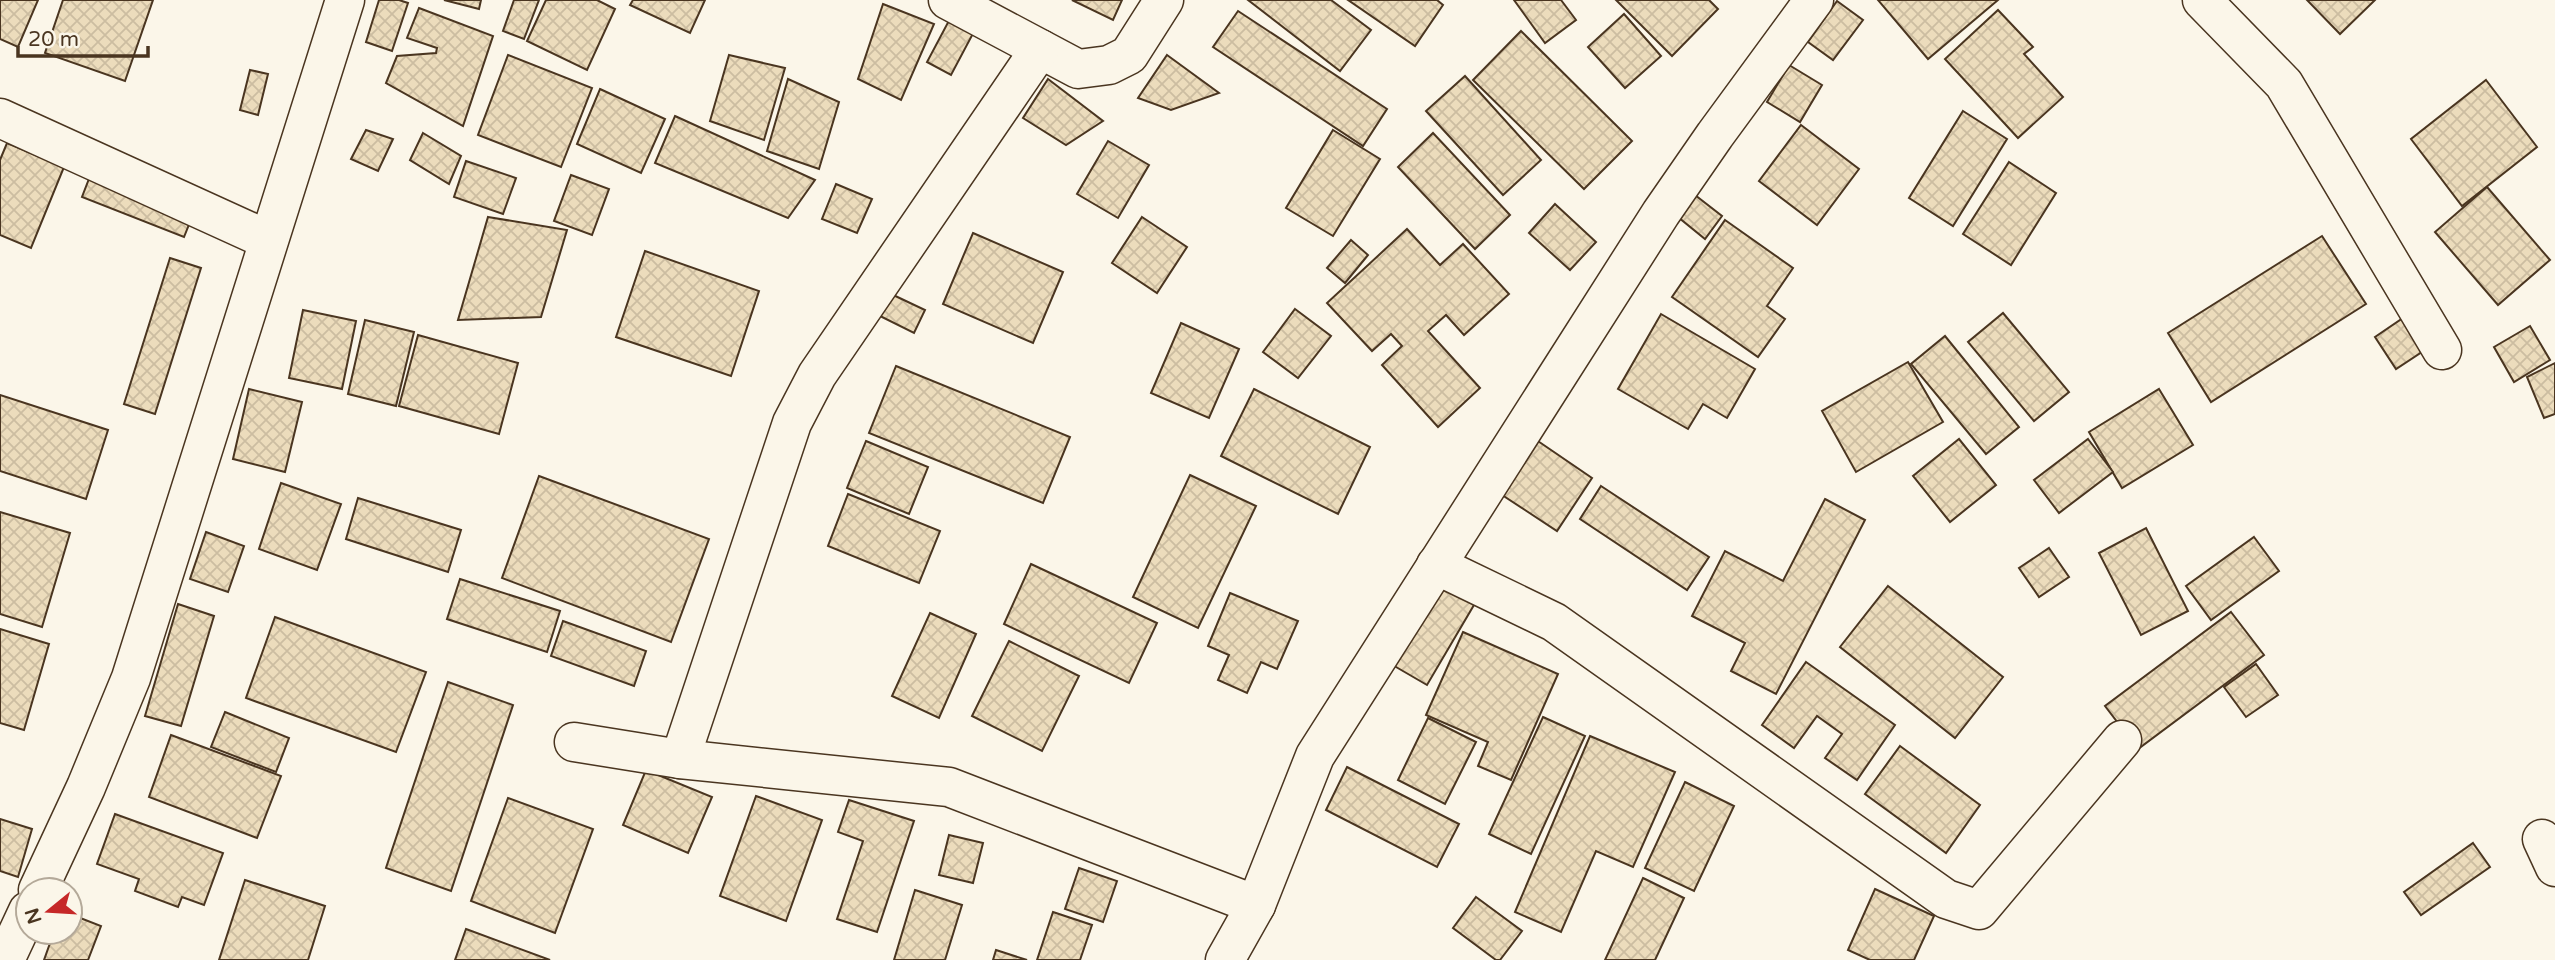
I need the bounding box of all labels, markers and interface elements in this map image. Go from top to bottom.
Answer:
scale bar [18,14,147,58]
text: 20 m [28,27,79,52]
north arrow [14,876,84,946]
text: N [21,905,47,927]

